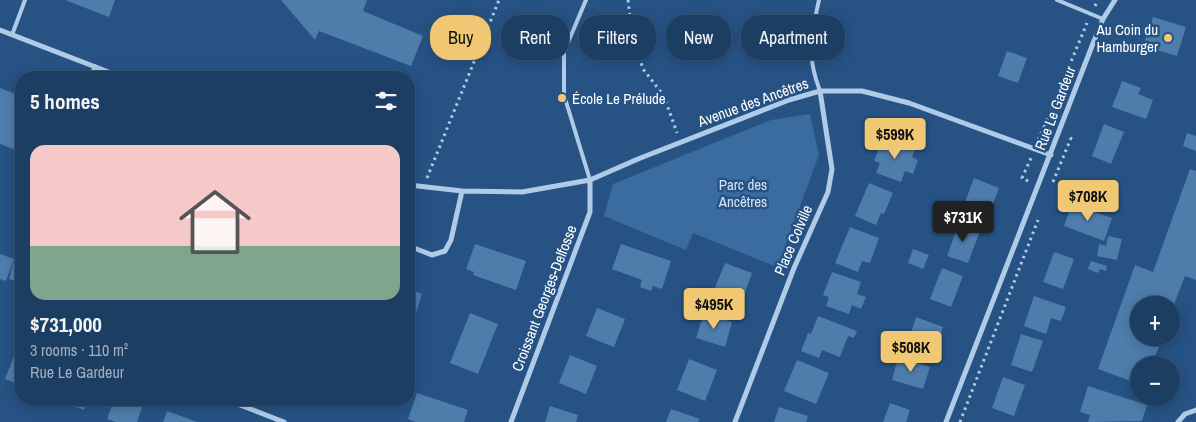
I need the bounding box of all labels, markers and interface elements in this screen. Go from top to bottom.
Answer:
chip: Buy [430,15,491,60]
chip: Rent [501,15,569,60]
chip: Filters [579,15,656,60]
chip: New [666,15,731,60]
chip: Apartment [741,15,845,60]
place label: Au Coin du Hamburger [1095,19,1158,57]
marker: Au Coin du Hamburger [1162,32,1174,44]
street label: Rue Le Gardeur [1029,63,1081,153]
street label: Avenue des Ancêtres [694,72,811,132]
text: 5 homes [30,87,100,116]
icon: filters [372,87,400,115]
place label: École Le Prélude [572,88,666,109]
marker: École Le Prélude [556,92,568,104]
pin: $599K [860,118,930,160]
text: $599K [876,123,914,145]
park label: Parc des Ancêtres [718,174,767,212]
icon: home [170,177,260,267]
pin: $708K [1053,180,1123,222]
text: $708K [1069,185,1107,207]
pin: $731K [928,200,998,243]
street label: Place Colville [769,201,817,278]
text: $731K [944,206,982,228]
street label: Croissant Georges-Delfosse [506,222,582,374]
pin: $495K [679,288,749,330]
text: $495K [695,293,733,315]
map controls [1130,296,1180,406]
button: + [1130,296,1180,346]
text: $731,000 [30,310,102,339]
pin: $508K [876,330,946,373]
text: $508K [892,336,930,358]
text: 3 rooms · 110 m² [30,339,128,361]
button: − [1130,356,1180,406]
text: Rue Le Gardeur [30,361,124,383]

